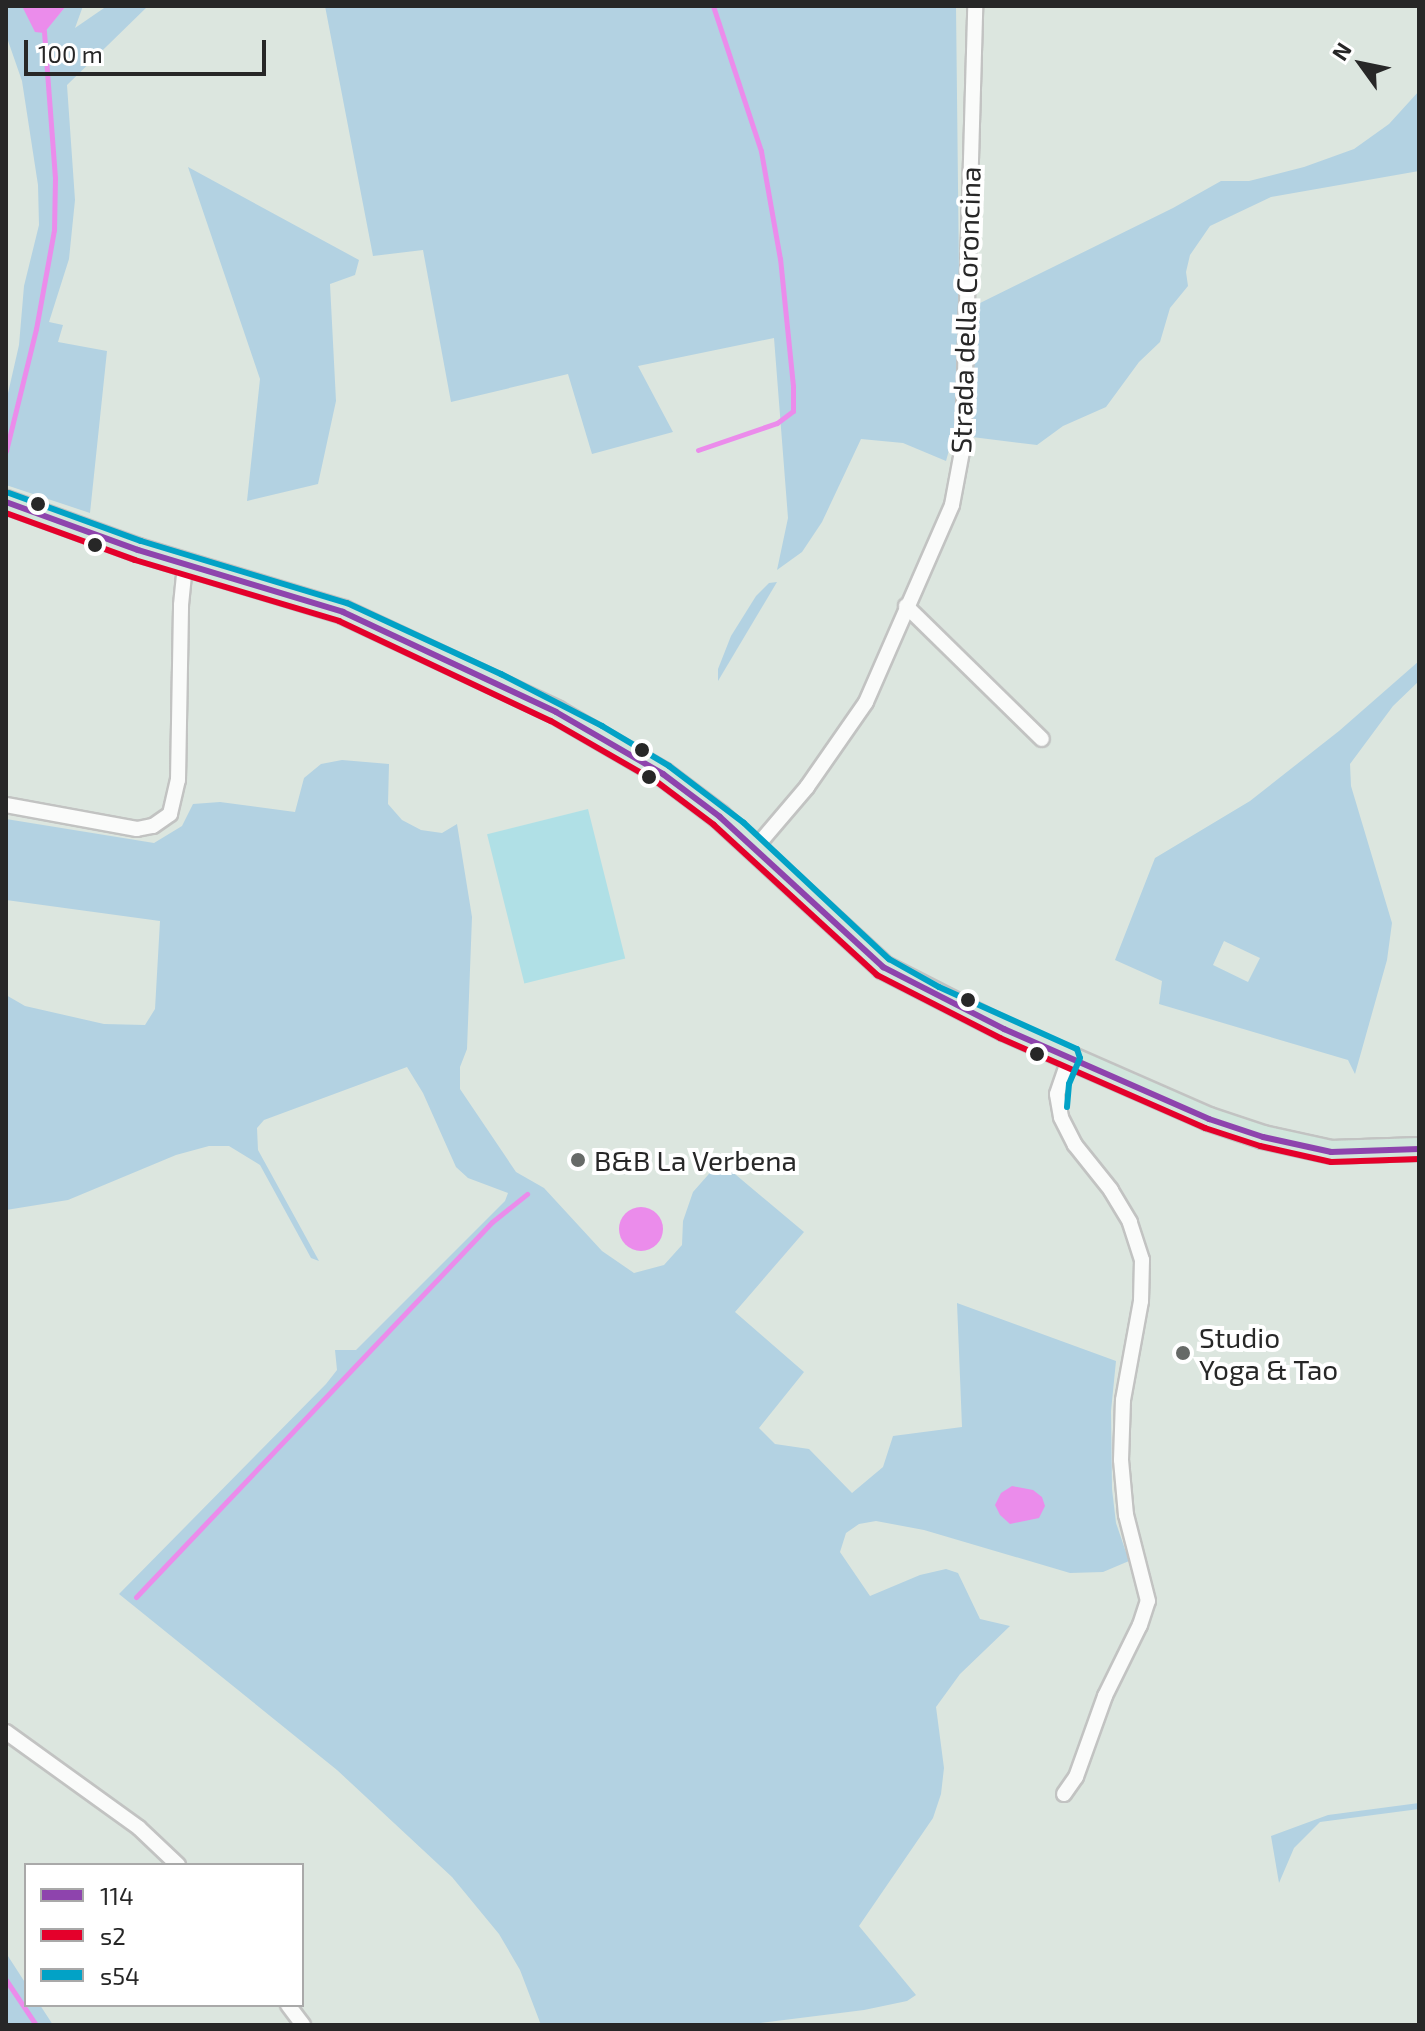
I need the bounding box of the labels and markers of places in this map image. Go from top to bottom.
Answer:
unlabelled marker [30,496,46,512]
unlabelled marker [87,537,103,553]
unlabelled marker [634,742,650,758]
unlabelled marker [641,769,657,785]
unlabelled marker [960,992,976,1008]
unlabelled marker [1029,1046,1045,1062]
place label: B&B La Verbena [594,1143,797,1177]
marker: B&B La Verbena [569,1151,587,1169]
place label: Studio Yoga & Tao [1199,1320,1339,1386]
marker: Studio Yoga & Tao [1174,1344,1192,1362]

